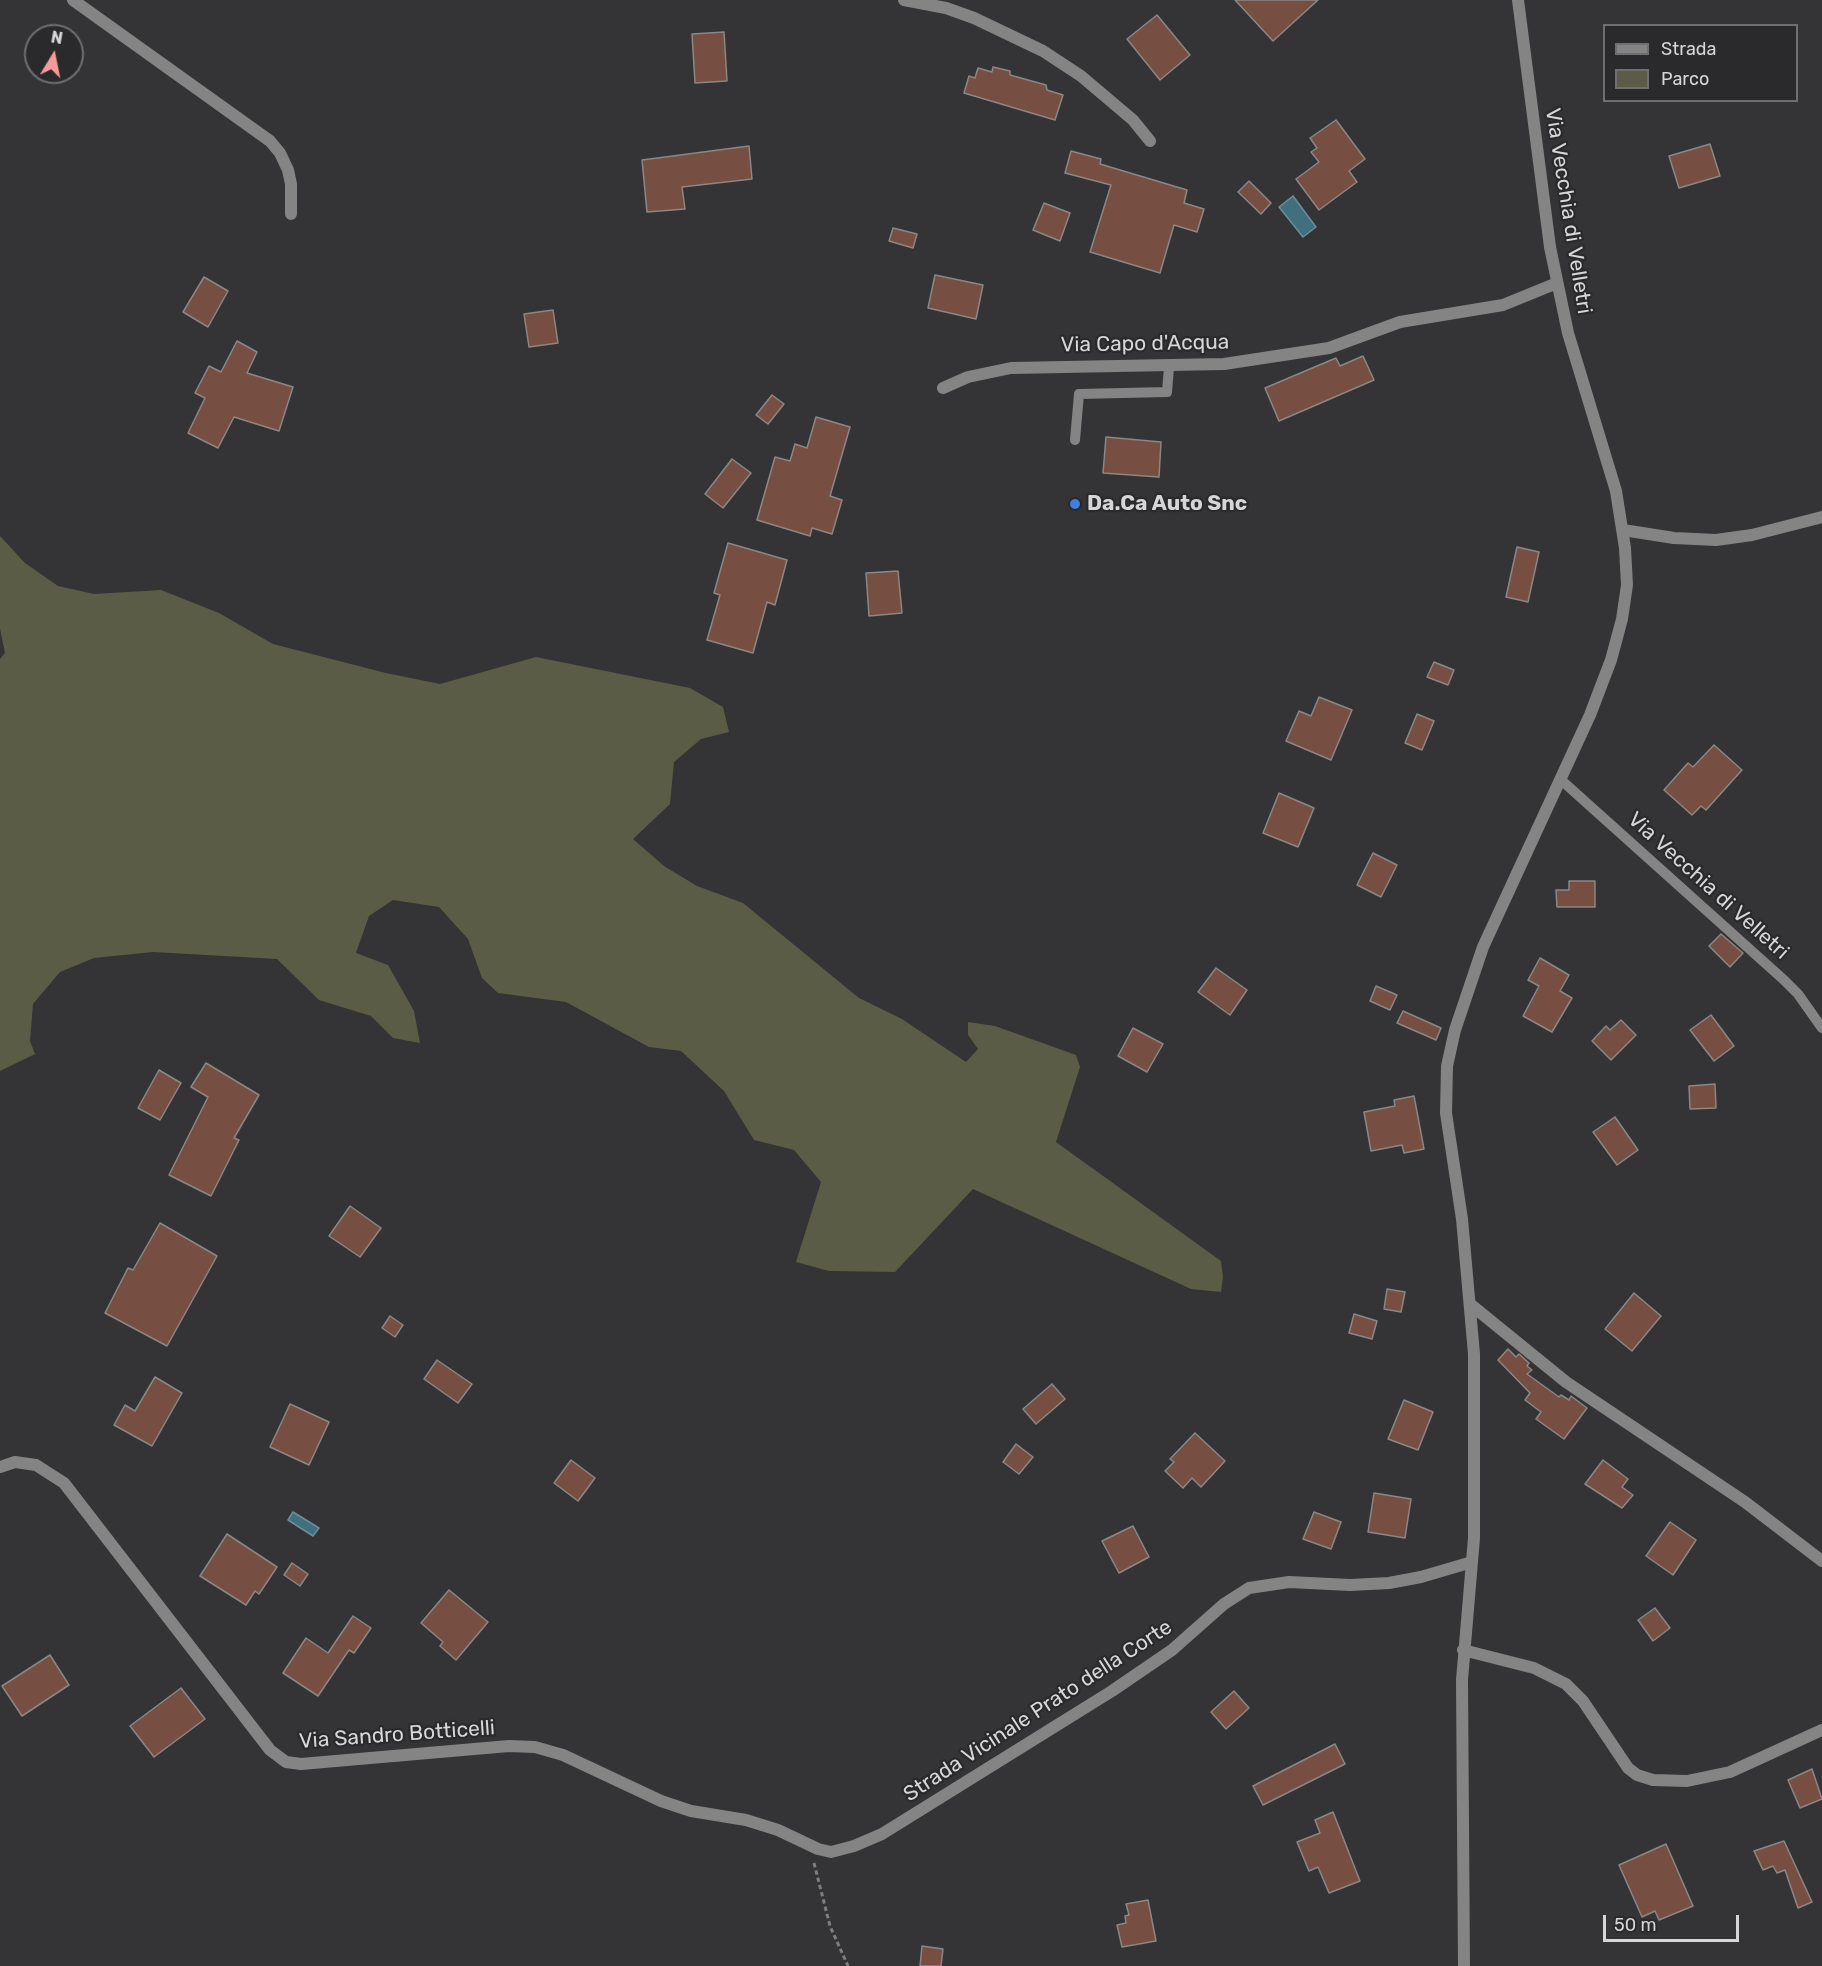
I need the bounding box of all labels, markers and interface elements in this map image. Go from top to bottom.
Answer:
north arrow [24,24,84,84]
legend [1603,24,1798,102]
text: N [50,27,64,48]
text: Strada [1661,38,1717,60]
text: Parco [1661,68,1709,90]
street label: Via Vecchia di Velletri [1539,106,1597,316]
street label: Via Capo d'Acqua [1060,330,1230,358]
place label: Da.Ca Auto Snc [1087,491,1247,517]
marker: Da.Ca Auto Snc [1068,497,1082,511]
street label: Via Vecchia di Velletri [1622,807,1794,965]
street label: Strada Vicinale Prato della Corte [899,1615,1177,1807]
street label: Via Sandro Botticelli [298,1716,496,1754]
scale bar [1606,1903,1742,1941]
text: 50 m [1614,1914,1657,1936]

